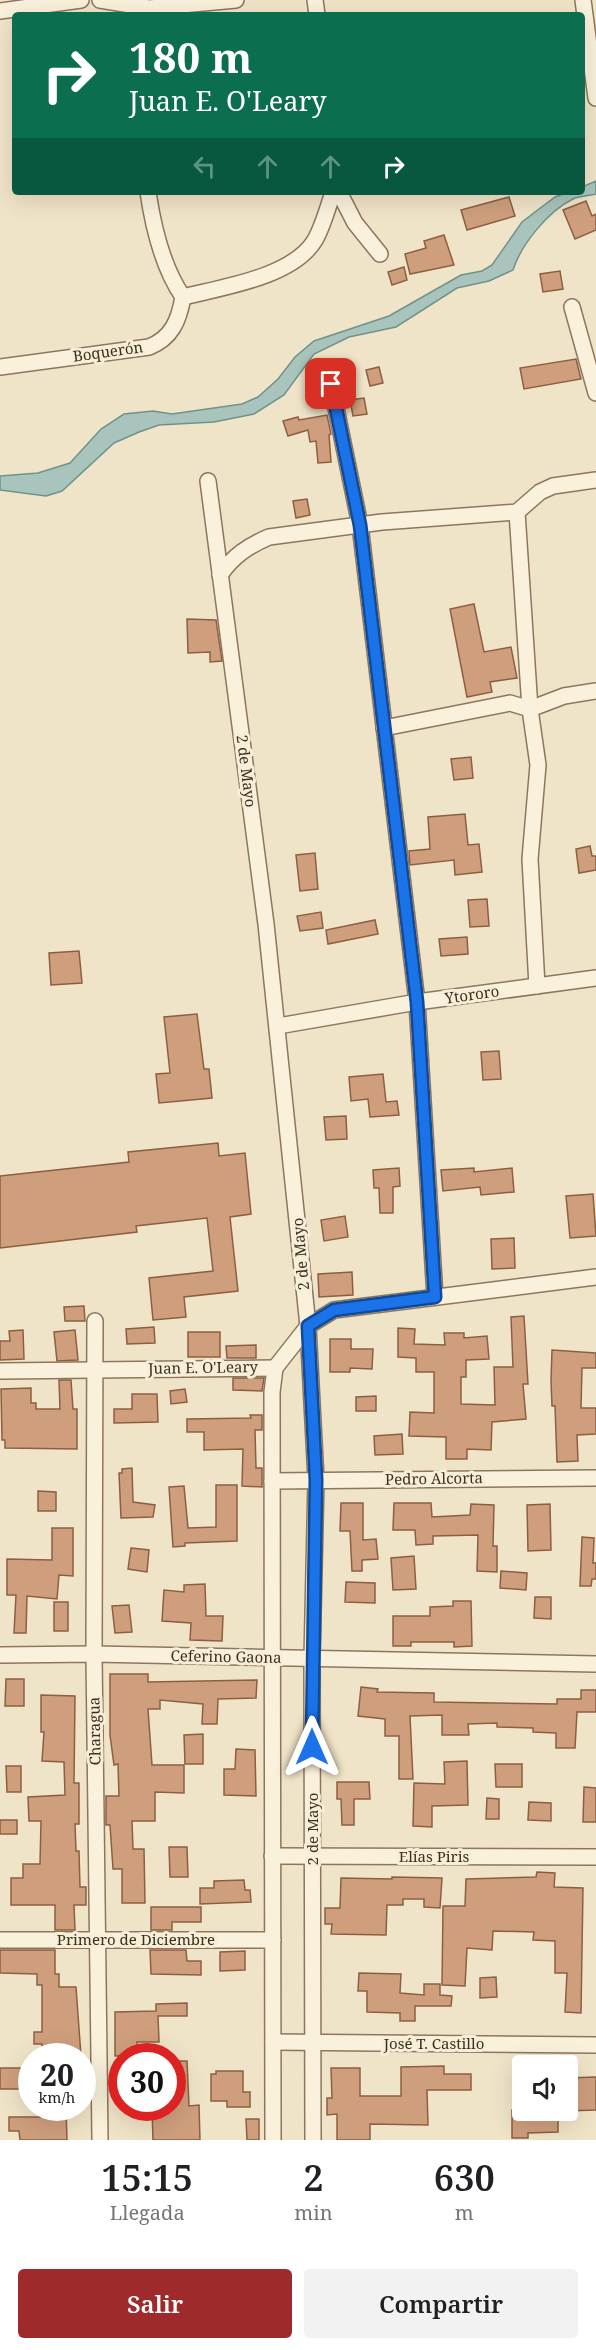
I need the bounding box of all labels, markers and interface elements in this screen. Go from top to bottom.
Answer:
text: 180 m [129,28,253,85]
icon: right [30,36,108,114]
text: Juan E. O'Leary [129,82,326,119]
icon: left [188,150,221,183]
icon: ahead [251,150,284,183]
icon: ahead [314,150,347,183]
icon: right [377,150,410,183]
street label: Boquerón [72,336,145,366]
pin [305,358,356,409]
icon: arrive [314,367,347,400]
street label: 2 de Mayo [233,734,261,808]
street label: Ytororo [442,980,500,1008]
street label: 2 de Mayo [287,1217,313,1291]
street label: Juan E. O'Leary [147,1356,259,1378]
street label: Pedro Alcorta [385,1467,483,1489]
street label: Ceferino Gaona [170,1645,282,1667]
street label: Charagua [83,1697,105,1765]
position arrow [280,1715,344,1779]
street label: 2 de Mayo [302,1793,322,1865]
street label: Elías Piris [399,1846,469,1866]
street label: Primero de Diciembre [57,1929,215,1949]
street label: José T. Castillo [383,2033,484,2053]
speed limit sign: 30 [108,2043,186,2121]
text: 20 [40,2054,74,2095]
map controls [512,2055,578,2121]
button: sound [512,2055,578,2121]
text: km/h [39,2087,75,2107]
text: 15:15 [101,2153,193,2202]
text: 2 [303,2153,324,2202]
text: 630 [434,2153,495,2202]
text: Llegada [110,2199,185,2226]
text: min [294,2199,333,2226]
text: m [455,2199,474,2226]
button: Salir [18,2269,292,2338]
button: Compartir [304,2269,578,2338]

